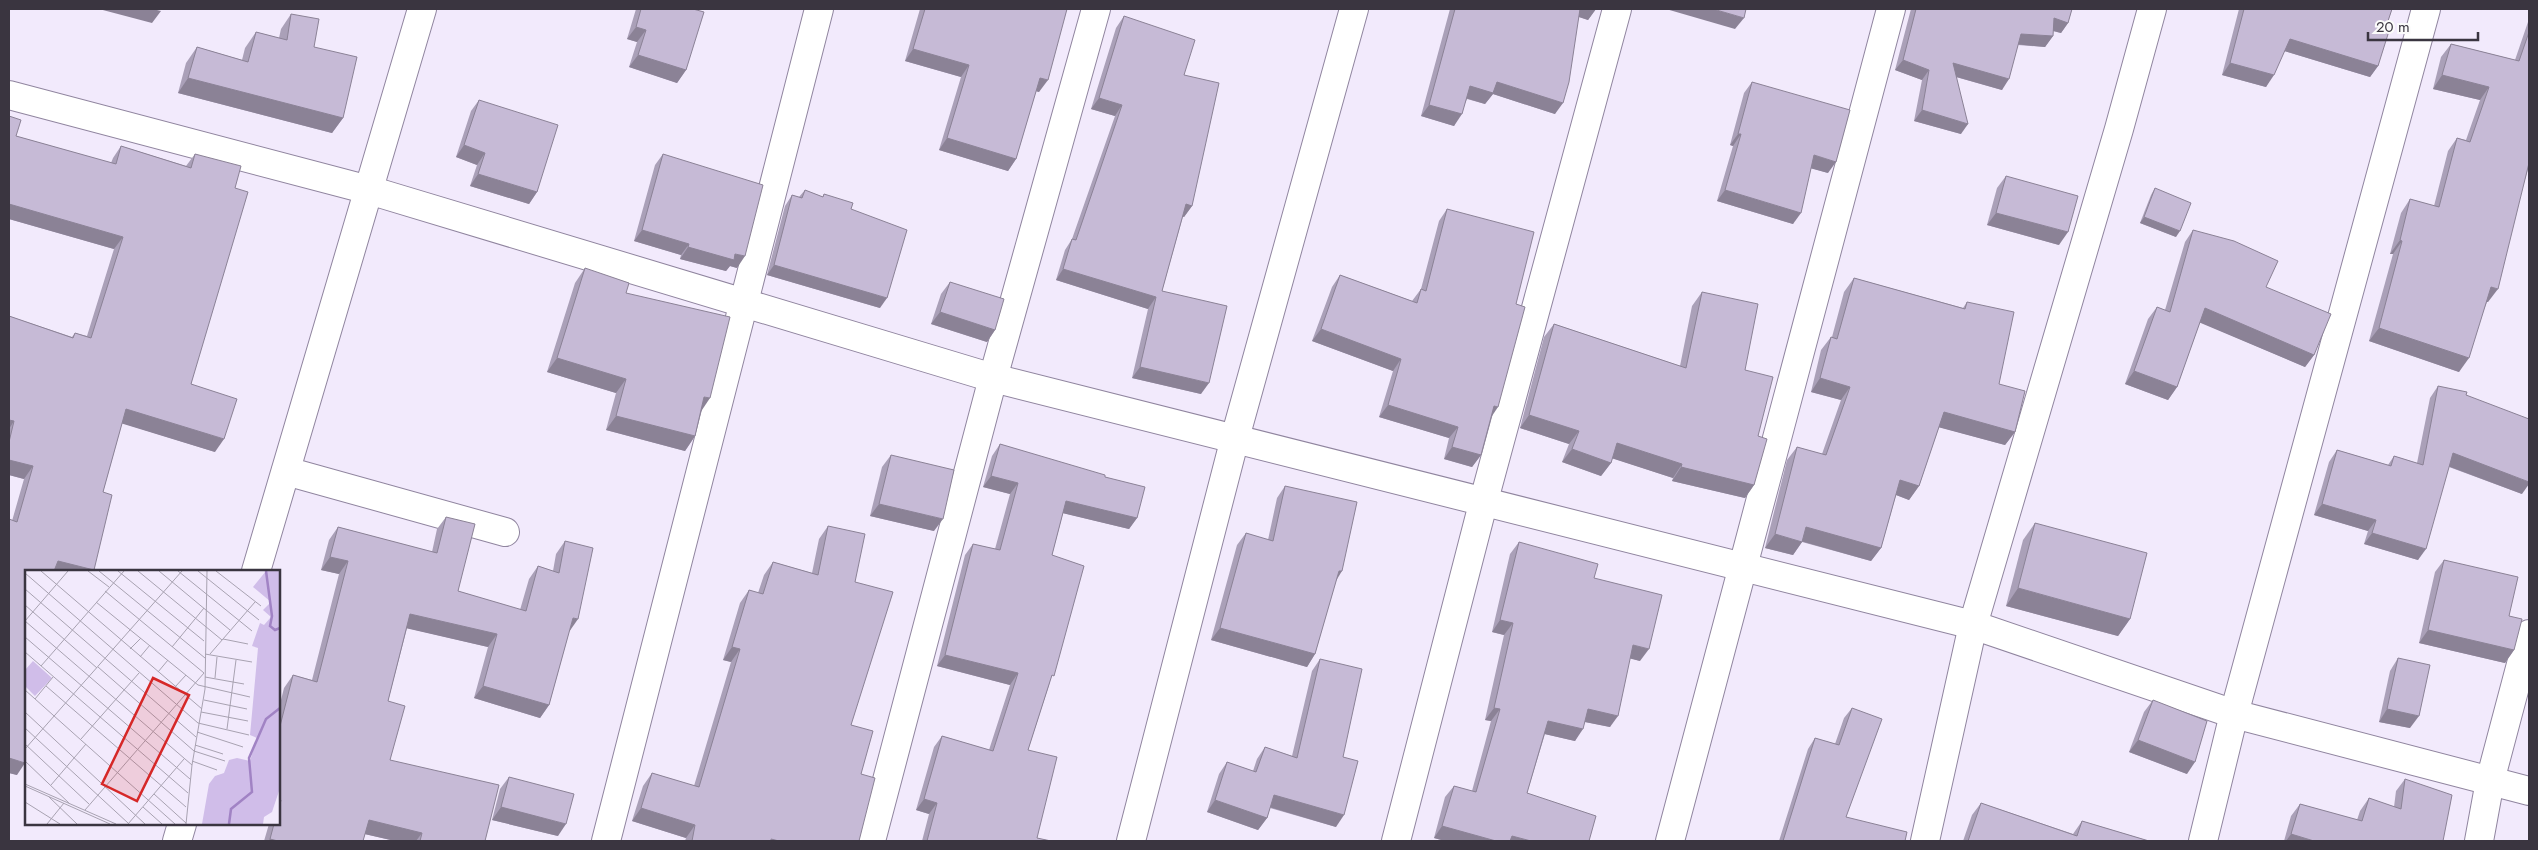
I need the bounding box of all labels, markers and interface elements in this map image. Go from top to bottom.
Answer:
scale bar [2368,10,2478,42]
text: 20 m [2376,16,2410,38]
inset map [25,570,280,825]

